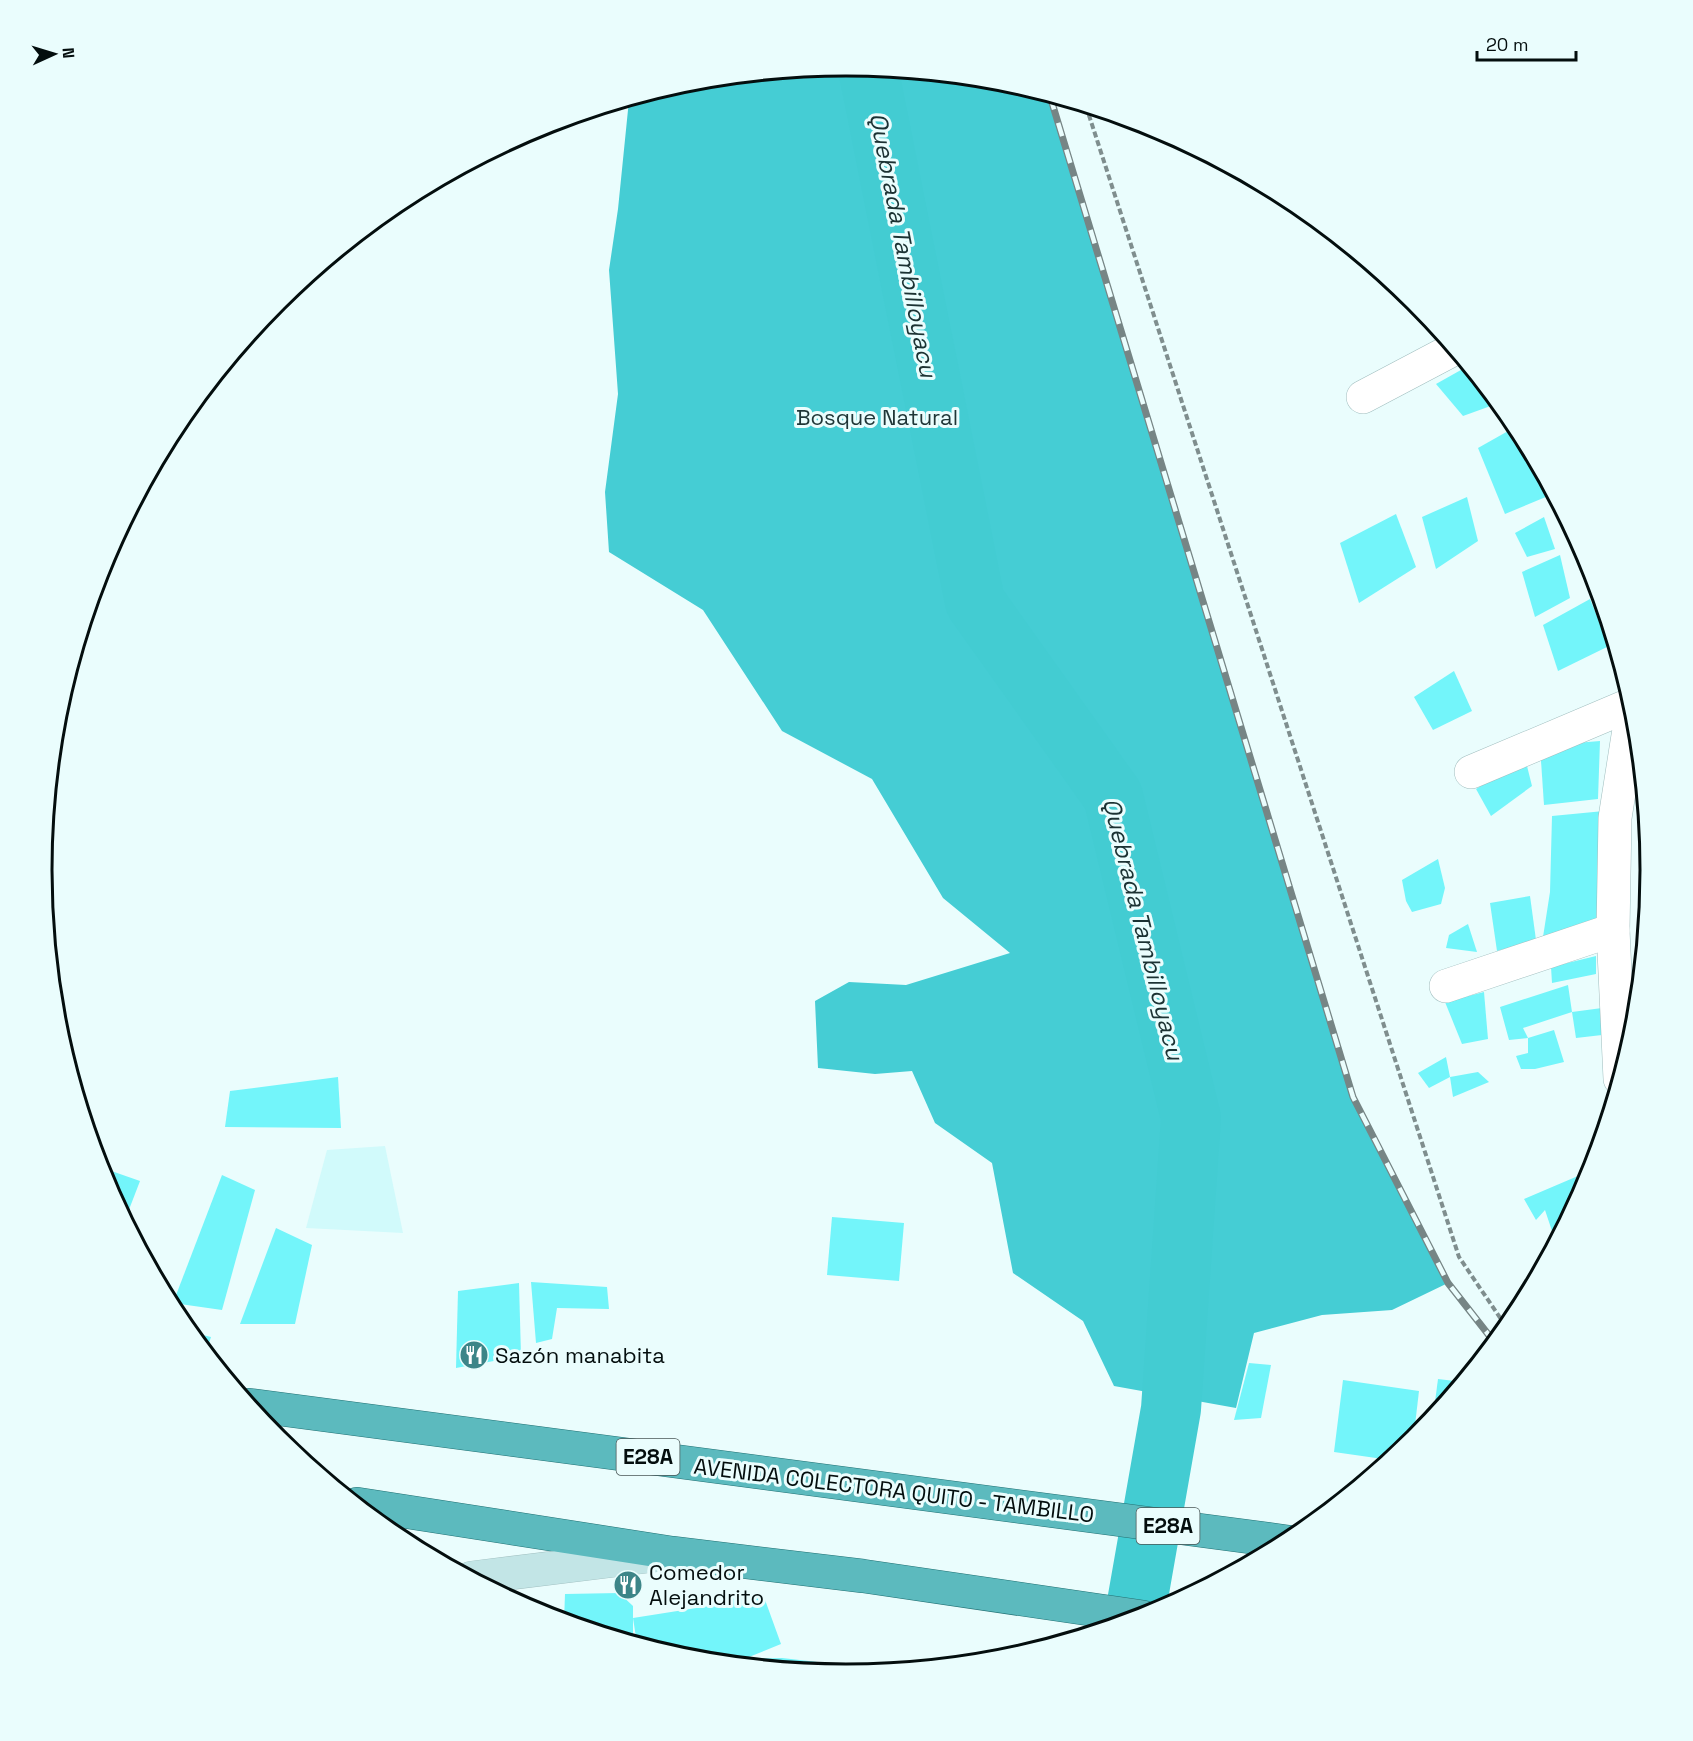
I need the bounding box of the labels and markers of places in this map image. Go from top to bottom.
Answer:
restaurant icon: Sazón manabita [458,1339,490,1371]
place label: Sazón manabita [495,1341,665,1369]
place label: Comedor Alejandrito [649,1558,764,1611]
restaurant icon: Comedor Alejandrito [612,1569,644,1601]

